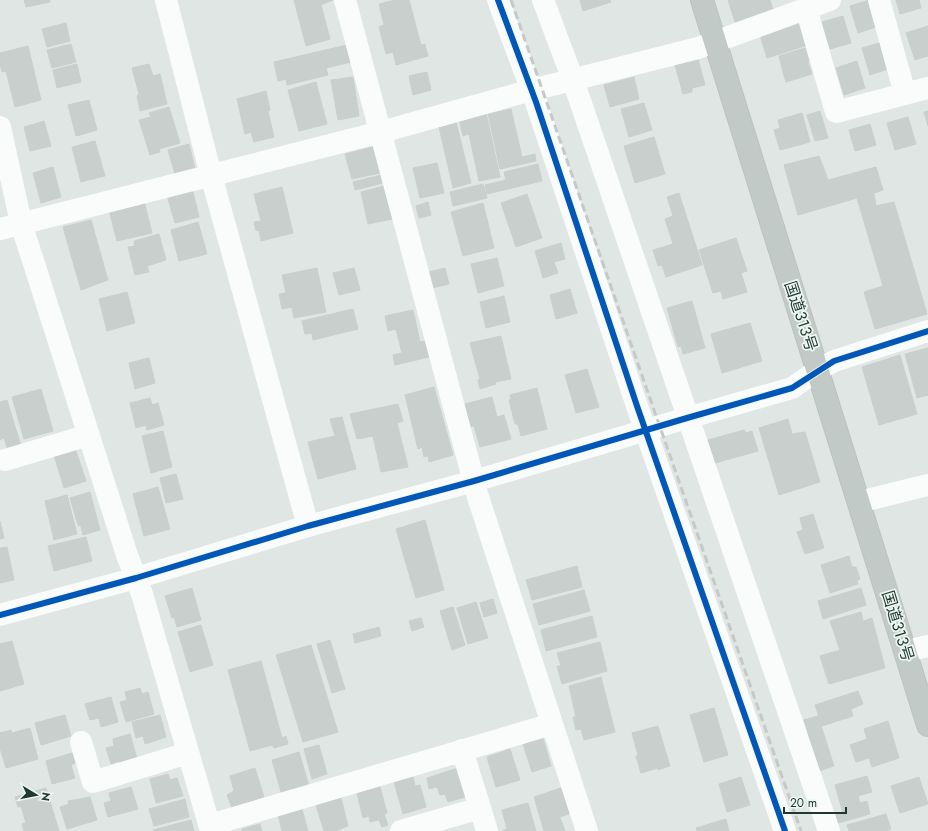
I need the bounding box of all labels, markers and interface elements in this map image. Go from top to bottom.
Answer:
street label: 国道313号 [779,278,823,354]
street label: 国道313号 [876,588,920,664]
north arrow [16,775,56,815]
scale bar [784,789,846,815]
text: N [37,791,54,802]
text: 20 m [790,794,817,812]

